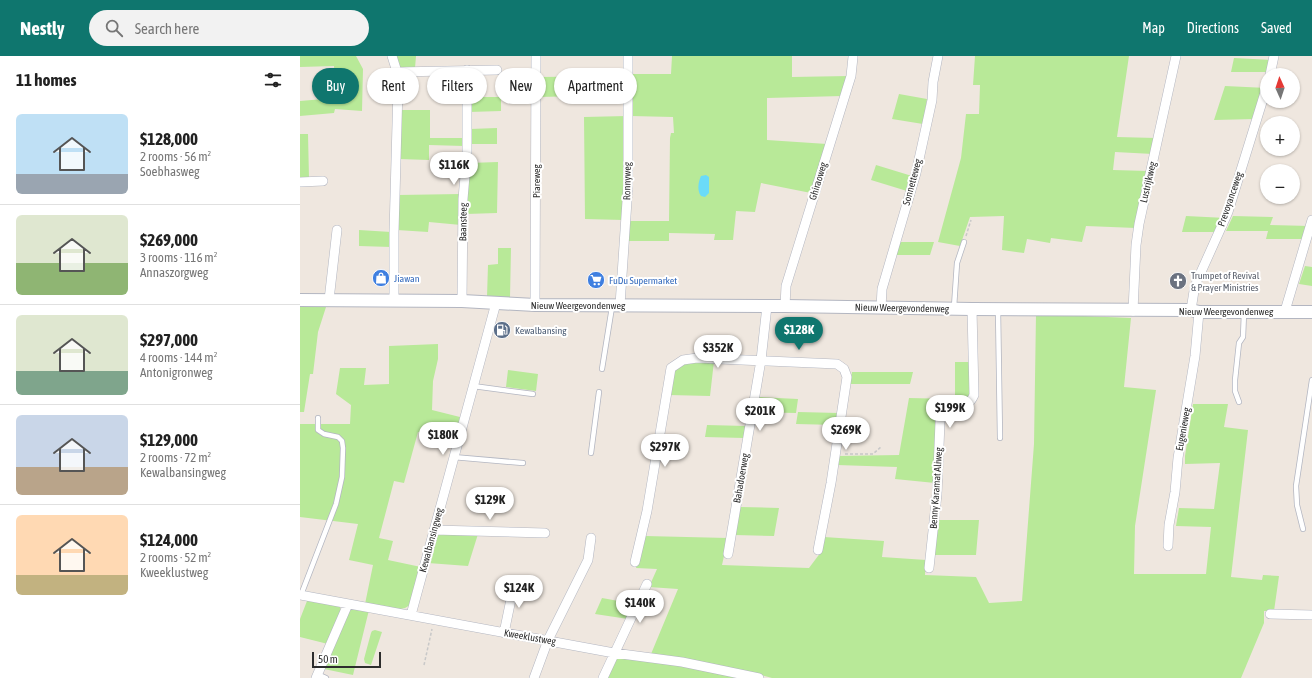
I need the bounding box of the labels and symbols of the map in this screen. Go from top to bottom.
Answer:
north arrow [1260,68,1300,108]
pin: $116K [426,152,482,186]
street label: Sonnetteweg [900,157,924,207]
street label: Ghiraoweg [807,160,829,201]
street label: Lustrijkweg [1138,160,1158,204]
street label: Ronnyweg [621,161,633,200]
street label: Piareweg [531,163,542,198]
street label: Prevoyanceweg [1215,169,1245,228]
street label: Baansteeg [457,202,469,241]
shop icon: Jiawan [371,268,391,288]
supermarket icon: FuDu Supermarket [586,270,606,290]
place label: Trumpet of Revival & Prayer Ministries [1191,270,1260,293]
church icon: Trumpet of Revival & Prayer Ministries [1168,271,1188,291]
place label: Jiawan [394,273,420,284]
place label: FuDu Supermarket [609,275,677,286]
street label: Nieuw Weergevondenweg [531,300,626,311]
street label: Nieuw Weergevondenweg [855,302,950,314]
street label: Nieuw Weergevondenweg [1179,306,1274,317]
pin: $128K [771,317,827,351]
fuel station icon: Kewalbansing [492,320,512,340]
place label: Kewalbansing [515,325,567,336]
pin: $352K [690,335,746,369]
pin: $199K [922,395,978,429]
pin: $201K [732,398,788,432]
street label: Eugenieweg [1174,406,1192,452]
pin: $269K [818,417,874,451]
pin: $180K [415,422,471,456]
pin: $297K [637,434,693,468]
street label: Benny Karamat Aliweg [928,446,944,529]
street label: Bahadoerweg [731,451,751,504]
pin: $129K [462,487,518,521]
street label: Kewalbansingweg [417,506,445,573]
pin: $124K [491,575,547,609]
pin: $140K [612,590,668,624]
street label: Kweeklustweg [503,627,557,647]
scale bar [312,650,381,669]

